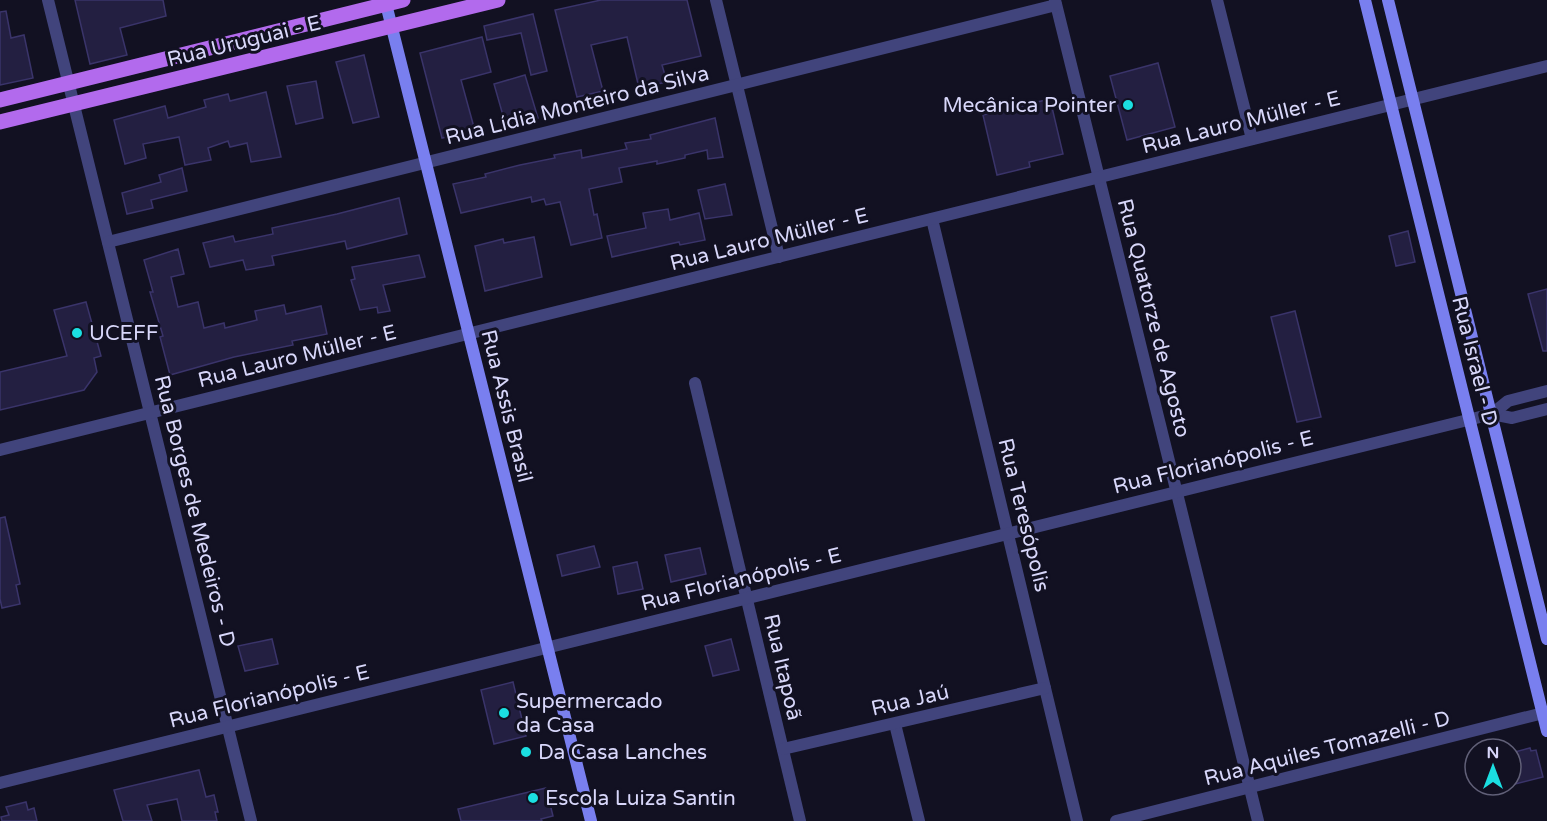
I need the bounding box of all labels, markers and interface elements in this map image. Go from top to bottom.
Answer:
street label: Rua Uruguai - E [165,10,323,73]
street label: Rua Lídia Monteiro da Silva [443,61,712,150]
street label: Rua Lauro Müller - E [1139,86,1343,159]
place label: Mecânica Pointer [942,93,1116,118]
marker: Mecânica Pointer [1121,98,1135,112]
street label: Rua Quatorze de Agosto [1112,196,1195,440]
street label: Rua Lauro Müller - E [667,203,871,276]
street label: Rua Israel - D [1446,294,1503,429]
street label: Rua Lauro Müller - E [195,320,399,393]
place label: UCEFF [89,321,159,346]
marker: UCEFF [70,326,84,340]
street label: Rua Assis Brasil [475,327,538,485]
street label: Rua Borges de Medeiros - D [149,373,240,650]
street label: Rua Florianópolis - E [1110,425,1316,499]
street label: Rua Teresópolis [992,436,1055,594]
street label: Rua Florianópolis - E [638,542,844,616]
street label: Rua Itapoã [758,611,807,723]
street label: Rua Florianópolis - E [166,659,372,733]
street label: Rua Jaú [869,679,952,722]
place label: Supermercado da Casa [516,689,663,738]
marker: Supermercado da Casa [497,706,511,720]
street label: Rua Aquiles Tomazelli - D [1201,706,1453,791]
north arrow [1463,737,1523,797]
place label: Da Casa Lanches [538,740,707,765]
text: N [1487,743,1499,763]
marker: Da Casa Lanches [519,745,533,759]
place label: Escola Luiza Santin [545,786,736,811]
marker: Escola Luiza Santin [526,791,540,805]

